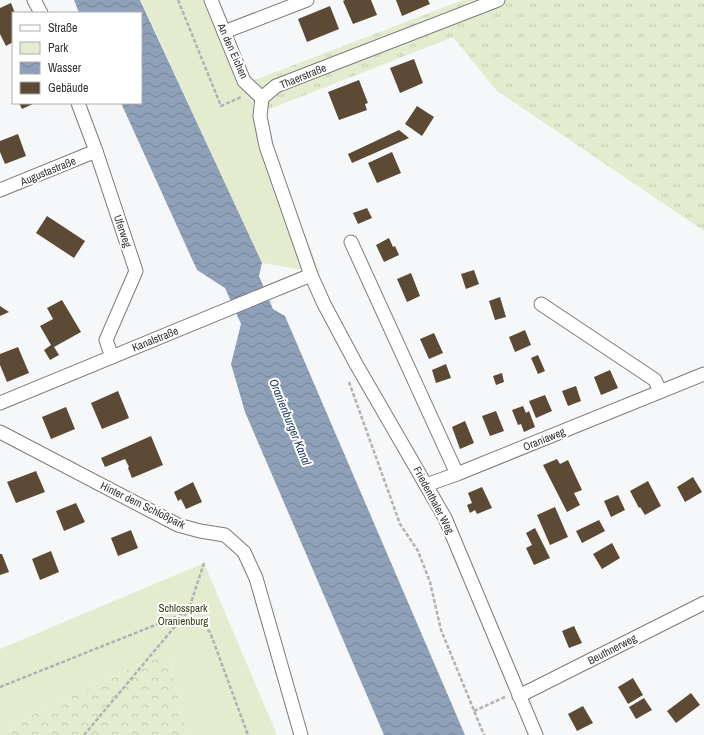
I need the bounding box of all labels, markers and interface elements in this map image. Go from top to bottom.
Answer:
legend [12,12,142,104]
text: Straße [48,20,78,36]
street label: An den Eichen [214,20,251,81]
text: Park [48,40,68,56]
text: Wasser [48,60,82,76]
street label: Thaerstraße [278,60,328,92]
text: Gebäude [48,80,89,96]
street label: Augustastraße [17,154,78,189]
street label: Uferweg [111,213,135,249]
street label: Kanalstraße [130,323,180,355]
water label: Oranienburger Kanal [265,376,315,468]
street label: Oraniaweg [521,424,567,454]
street label: Friedenthaler Weg [410,464,458,536]
street label: Hinter dem Schloßpark [98,478,188,532]
park label: Schlosspark Oranienburg [158,601,208,628]
street label: Beuthnerweg [585,631,639,667]

